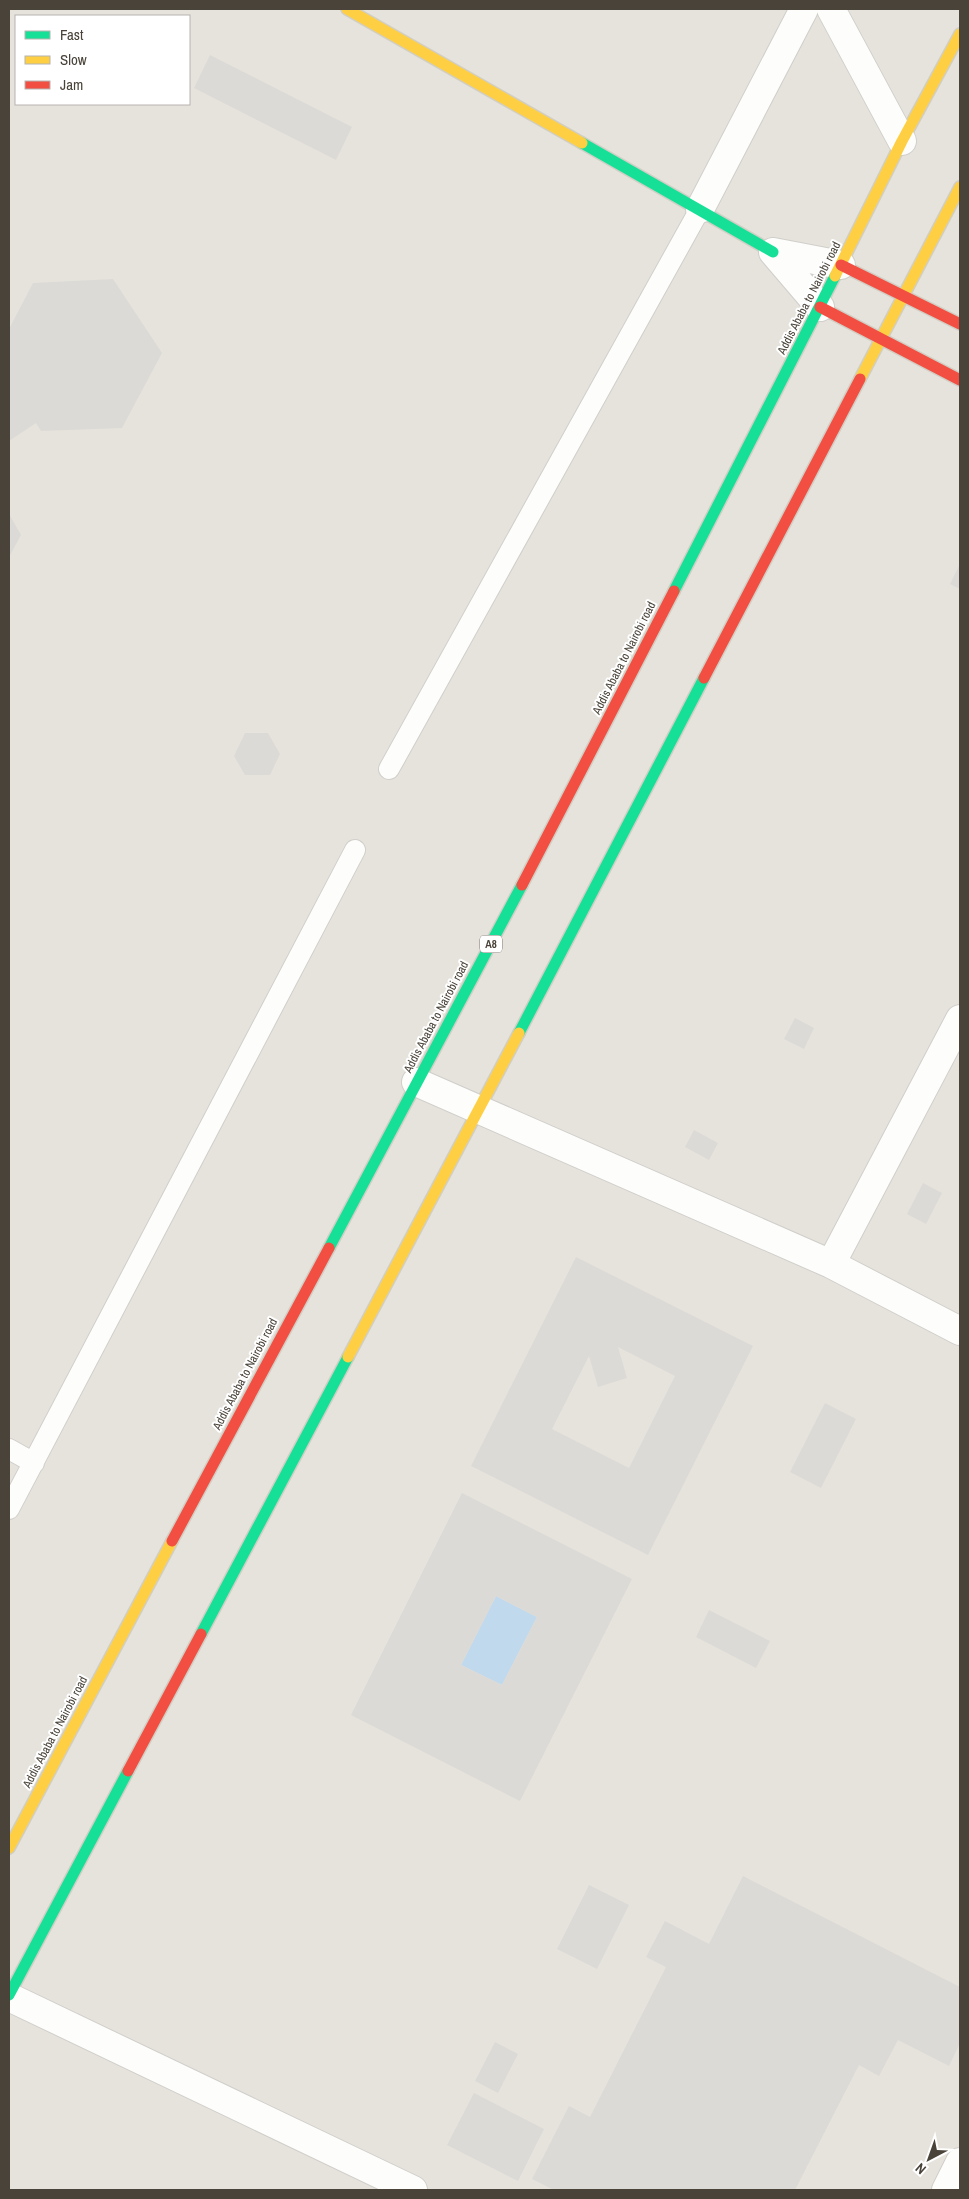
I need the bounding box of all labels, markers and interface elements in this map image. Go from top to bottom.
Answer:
legend [15,15,190,105]
text: Fast [60,24,84,45]
text: Slow [60,49,87,70]
text: Jam [60,74,83,95]
street label: Addis Ababa to Nairobi road [773,239,844,358]
street label: Addis Ababa to Nairobi road [588,599,659,718]
road number: A8 [480,936,502,952]
street label: Addis Ababa to Nairobi road [399,958,472,1076]
street label: Addis Ababa to Nairobi road [208,1315,281,1433]
street label: Addis Ababa to Nairobi road [18,1673,91,1791]
north arrow [904,2134,954,2184]
text: N [911,2159,930,2178]

